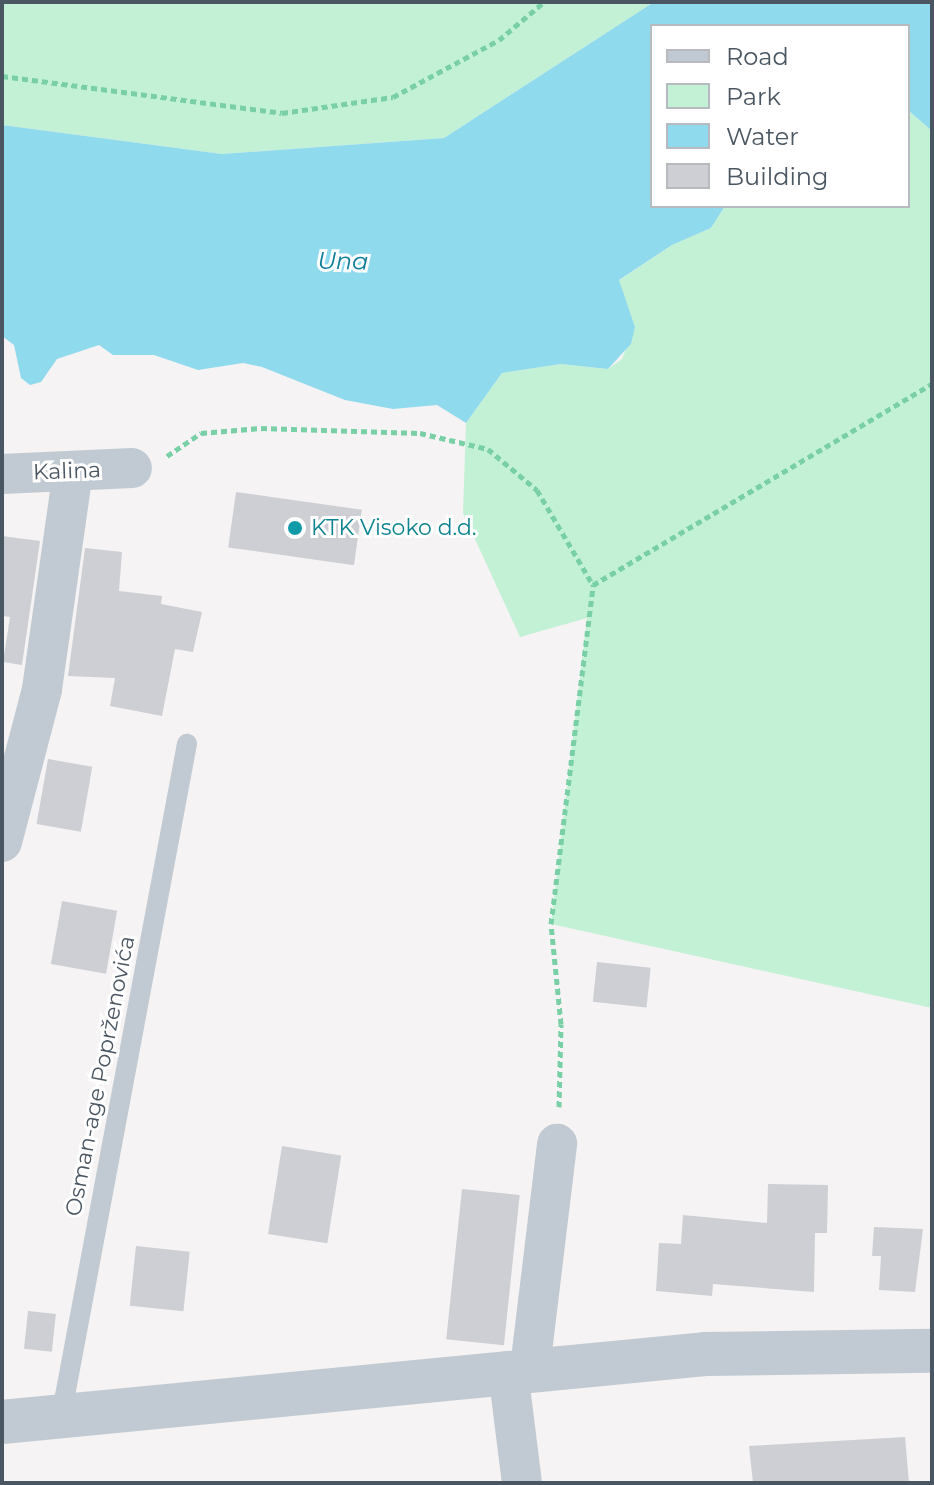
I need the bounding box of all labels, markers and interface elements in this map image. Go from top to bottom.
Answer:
legend [650,24,910,208]
text: Road [726,42,789,71]
text: Park [726,82,781,111]
text: Water [726,122,799,151]
text: Building [726,162,829,191]
water label: Una [317,246,369,276]
street label: Kalina [33,457,101,485]
place label: KTK Visoko d.d. [311,515,476,541]
marker: KTK Visoko d.d. [286,519,304,537]
street label: Osman-age Poprženovića [60,934,140,1218]

